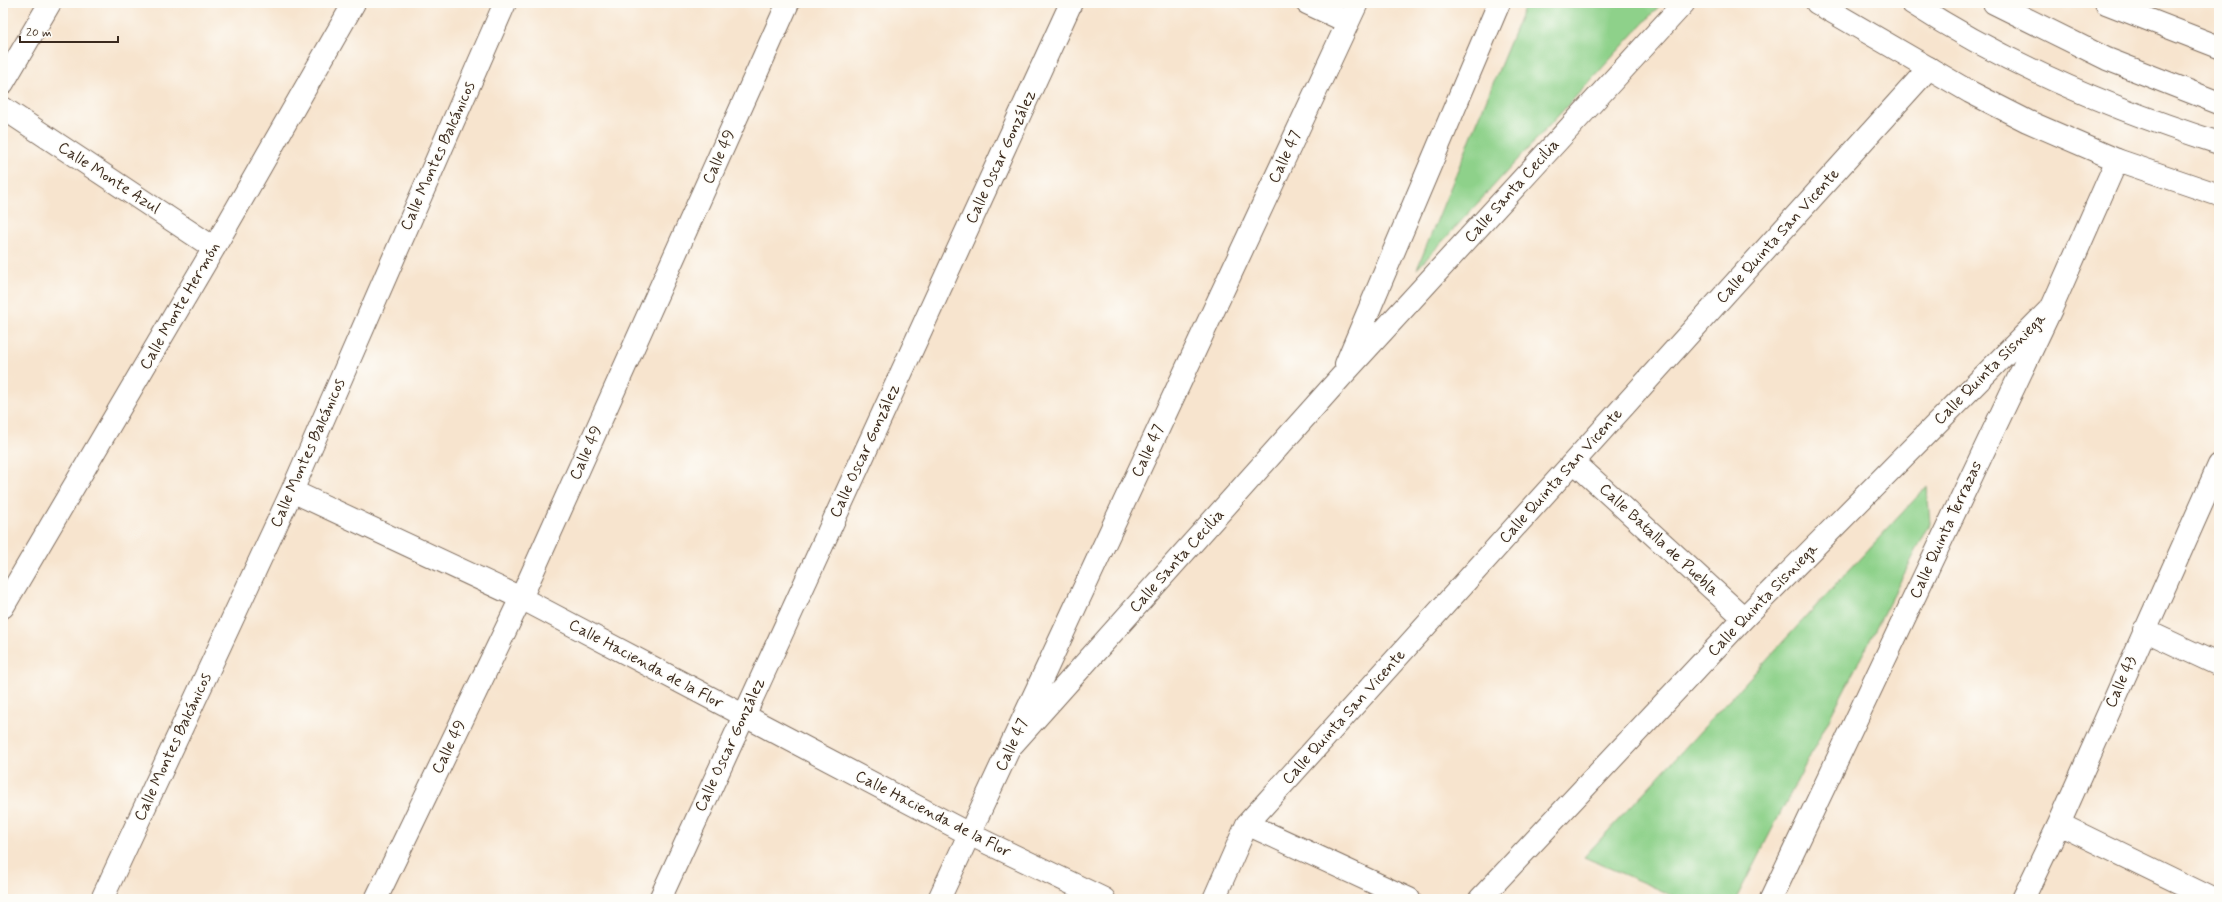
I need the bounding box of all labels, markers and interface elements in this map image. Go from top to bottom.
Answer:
scale bar [20,18,118,44]
text: 20 m [26,25,52,41]
street label: Calle Montes Balcánicos [396,78,480,234]
street label: Calle Oscar González [961,86,1041,227]
street label: Calle 49 [698,126,740,188]
street label: Calle 47 [1264,127,1306,187]
street label: Calle Santa Cecilia [1460,135,1564,247]
street label: Calle Monte Azul [54,137,164,219]
street label: Calle Quinta San Vicente [1712,163,1845,308]
street label: Calle Monte Hermón [135,238,225,374]
street label: Calle Quinta Sisniega [1929,308,2051,430]
street label: Calle Montes Balcánicos [266,375,350,531]
street label: Calle Oscar González [825,380,905,521]
street label: Calle Quinta San Vicente [1495,403,1628,548]
street label: Calle 47 [1127,421,1169,481]
street label: Calle 49 [565,422,607,484]
street label: Calle Quinta Terrazas [1905,458,1987,602]
street label: Calle Batalla de Puebla [1594,479,1724,602]
street label: Calle Santa Cecilia [1125,505,1229,617]
street label: Calle Quinta Sisniega [1703,538,1823,661]
street label: Calle Hacienda de la Flor [565,614,727,714]
street label: Calle Quinta San Vicente [1278,644,1411,789]
street label: Calle 43 [2100,652,2142,711]
street label: Calle Montes Balcánicos [129,669,217,825]
street label: Calle Oscar González [690,674,770,815]
street label: Calle 47 [991,715,1033,775]
street label: Calle 49 [427,717,471,777]
street label: Calle Hacienda de la Flor [852,766,1015,863]

